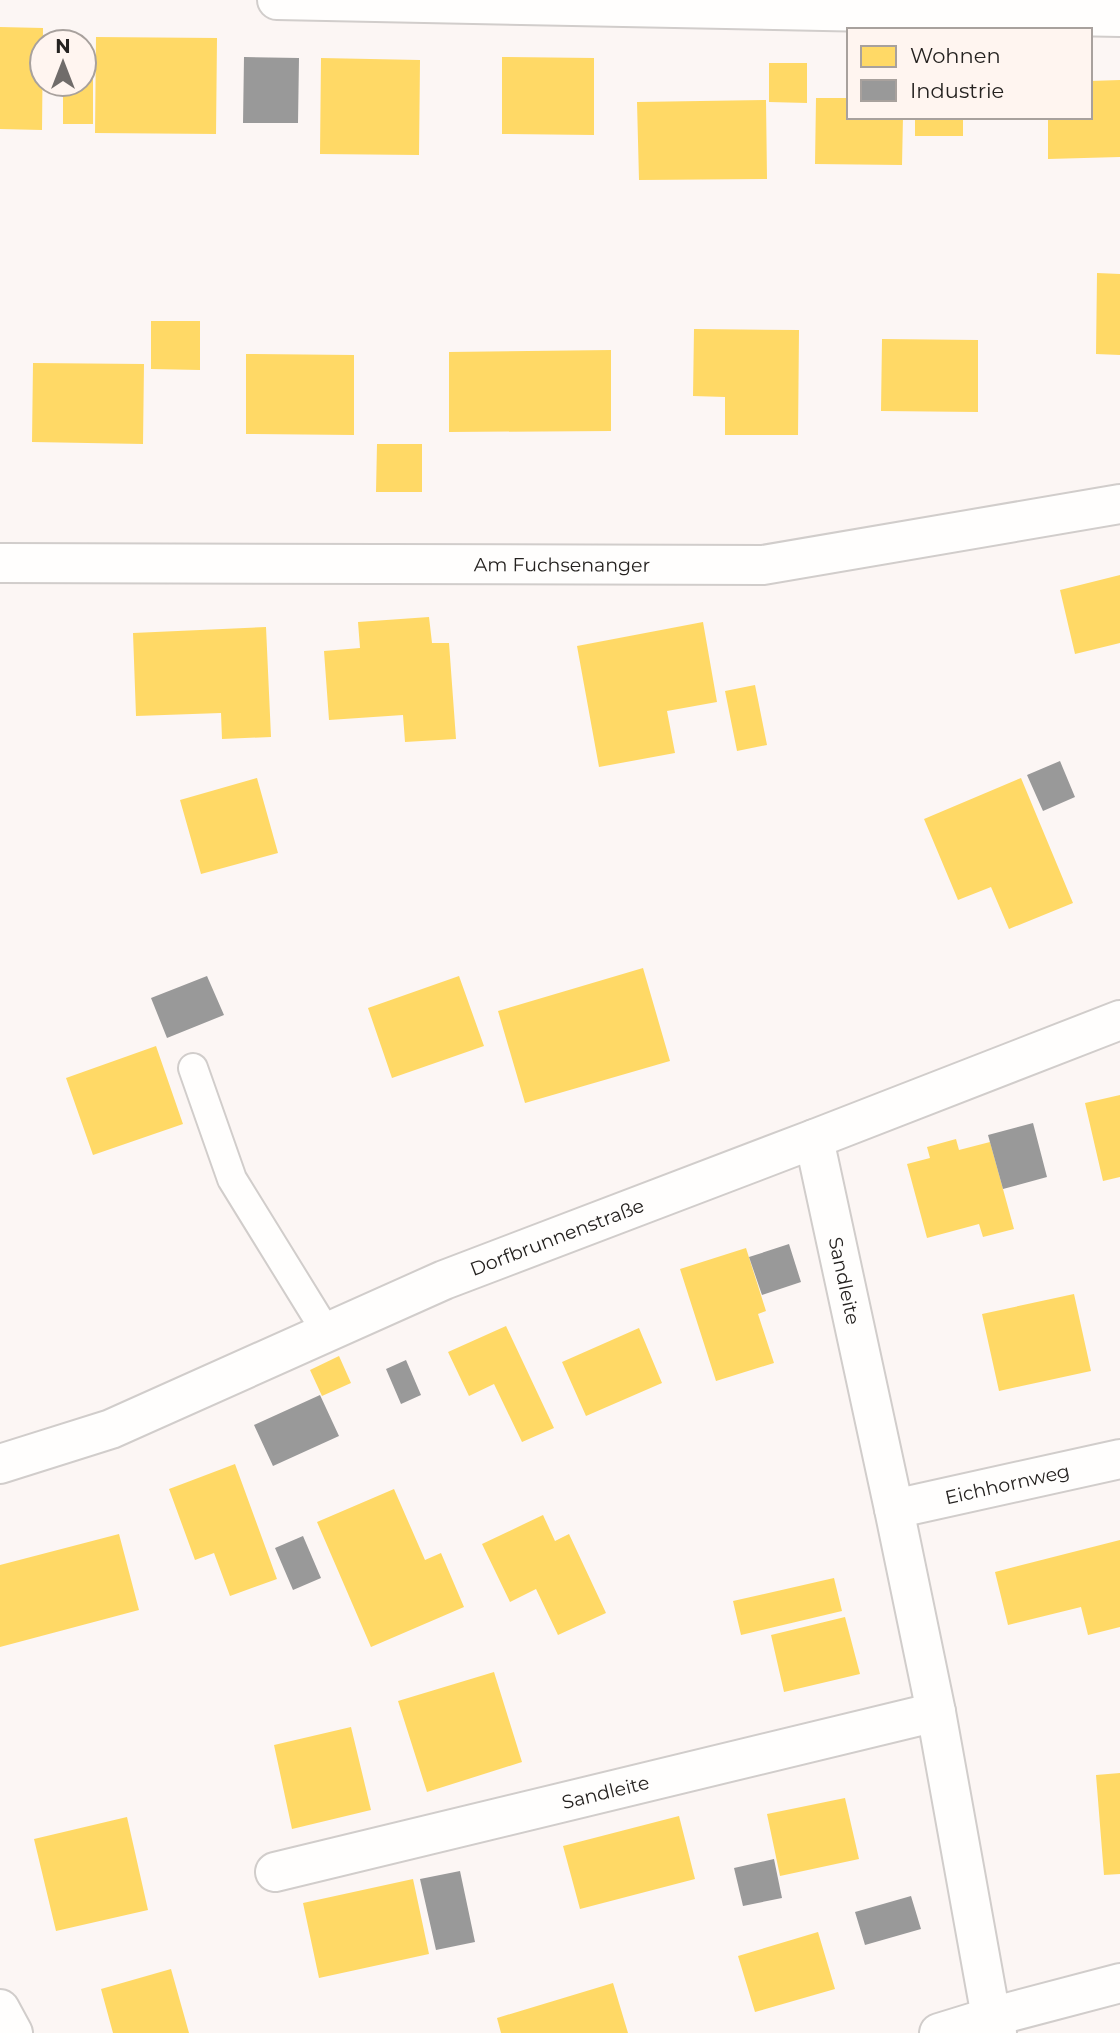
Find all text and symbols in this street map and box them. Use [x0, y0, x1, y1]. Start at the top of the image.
north arrow [28, 28, 98, 98]
legend [847, 28, 1092, 119]
text: N [55, 35, 71, 58]
text: Wohnen [910, 43, 1001, 68]
text: Industrie [910, 78, 1004, 103]
street label: Am Fuchsenanger [474, 553, 650, 576]
street label: Dorfbrunnenstraße [467, 1193, 647, 1281]
street label: Sandleite [824, 1235, 865, 1327]
street label: Eichhornweg [943, 1459, 1072, 1509]
street label: Sandleite [559, 1770, 651, 1814]

